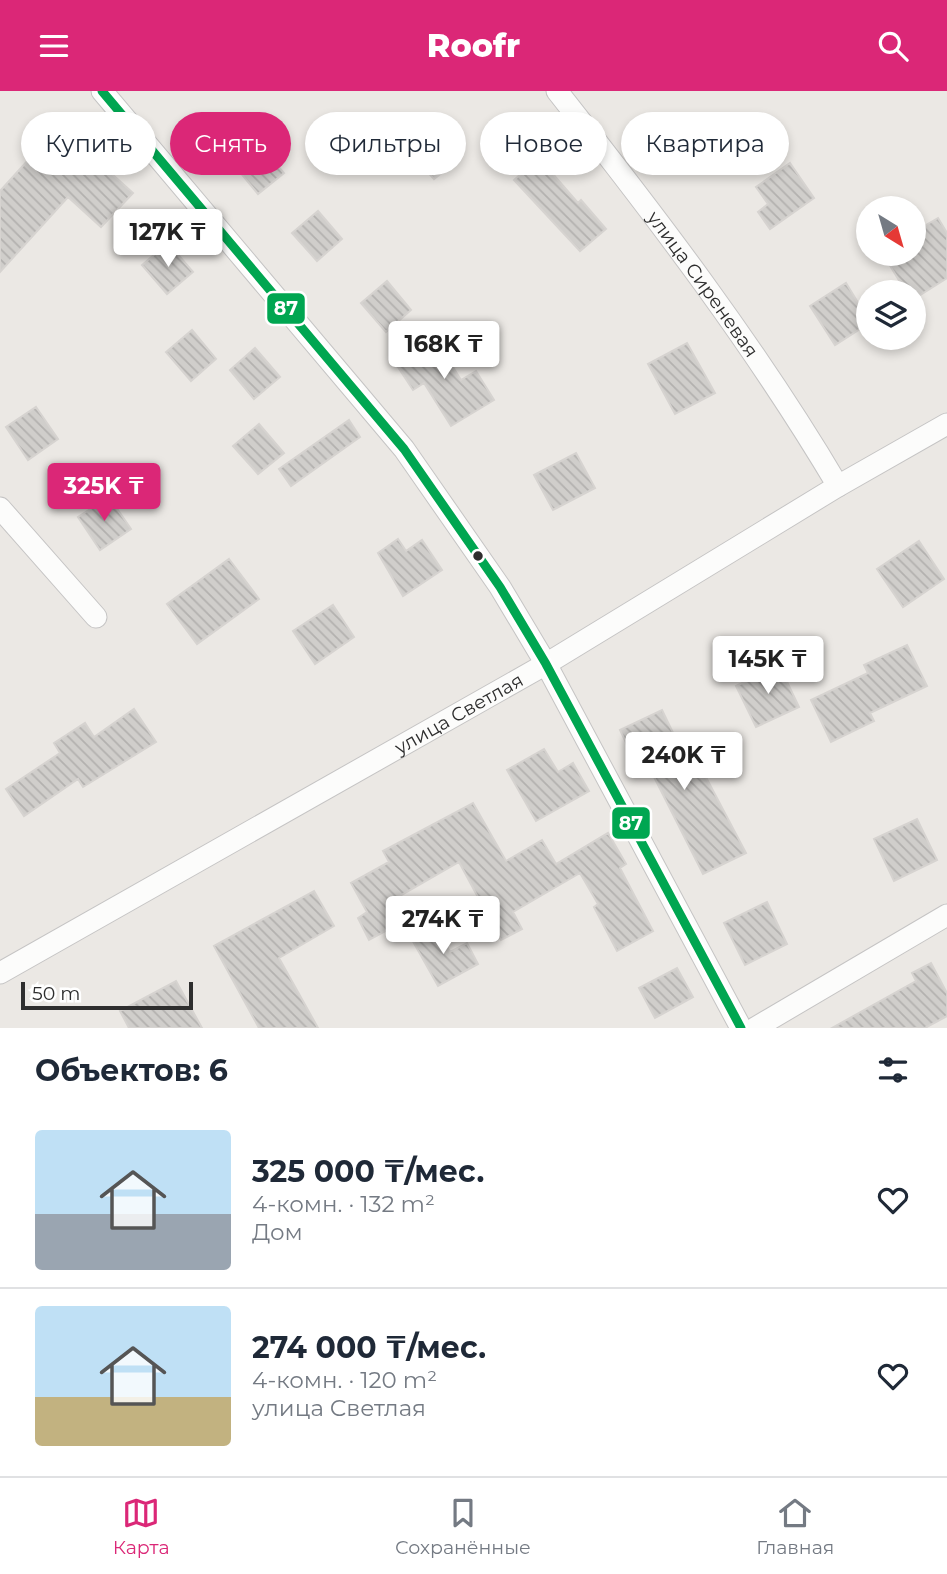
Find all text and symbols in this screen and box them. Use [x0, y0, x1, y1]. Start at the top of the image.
text: Roofr [427, 26, 520, 65]
icon: menu [35, 27, 73, 65]
icon: search [874, 27, 912, 65]
chip: Купить [21, 112, 156, 175]
chip: Снять [170, 112, 291, 175]
chip: Фильтры [305, 112, 466, 175]
chip: Новое [480, 112, 607, 175]
chip: Квартира [621, 112, 789, 175]
north arrow [856, 196, 926, 266]
map controls [856, 196, 926, 350]
street label: улица Сиреневая [642, 206, 763, 361]
pin: 127K ₸ [111, 209, 225, 269]
text: 127K ₸ [129, 218, 207, 246]
button: layers [856, 280, 926, 350]
line badge: 87 [266, 292, 306, 325]
text: 87 [274, 297, 298, 320]
pin: 168K ₸ [387, 321, 501, 381]
text: 168K ₸ [404, 330, 484, 358]
pin: 325K ₸ [47, 463, 161, 523]
text: 325K ₸ [63, 472, 145, 500]
unlabelled marker [471, 549, 485, 563]
pin: 145K ₸ [711, 637, 825, 696]
text: 145K ₸ [729, 645, 807, 673]
street label: улица Светлая [390, 668, 527, 759]
pin: 240K ₸ [627, 733, 741, 792]
text: 240K ₸ [641, 741, 727, 769]
line badge: 87 [611, 806, 651, 840]
text: 87 [619, 812, 643, 835]
pin: 274K ₸ [386, 897, 500, 956]
text: 274K ₸ [402, 905, 484, 933]
scale bar [21, 979, 192, 1011]
text: 50 m [32, 982, 80, 1005]
icon: filters [874, 1051, 912, 1089]
text: Объектов: 6 [35, 1052, 228, 1089]
text: 325 000 ₸/мес. [252, 1153, 484, 1190]
icon: home [91, 1158, 175, 1242]
icon: heart [874, 1181, 912, 1219]
text: 4-комн. · 132 m² [252, 1190, 435, 1218]
text: Дом [252, 1218, 303, 1246]
text: 274 000 ₸/мес. [252, 1329, 486, 1366]
icon: home [91, 1334, 175, 1418]
icon: heart [874, 1357, 912, 1395]
text: 4-комн. · 120 m² [252, 1366, 437, 1394]
text: улица Светлая [252, 1394, 426, 1422]
tab: Карта [113, 1494, 170, 1559]
tab: Сохранённые [395, 1494, 531, 1559]
tab: Главная [756, 1494, 834, 1559]

